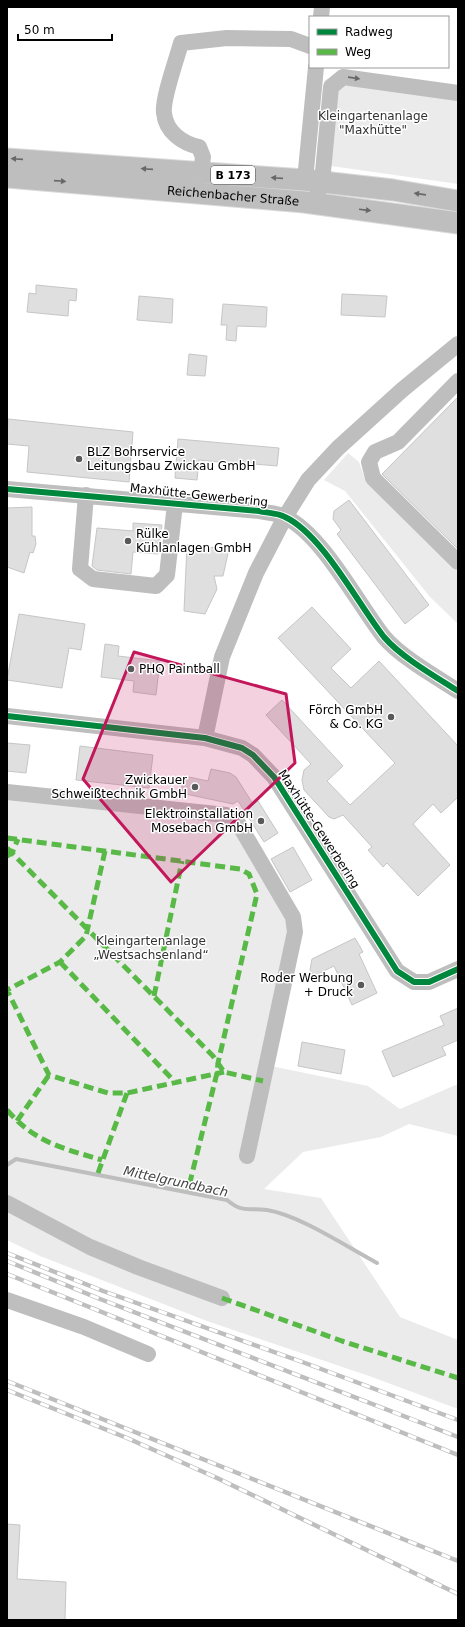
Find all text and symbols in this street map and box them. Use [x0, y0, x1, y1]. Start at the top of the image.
scale bar [18, 16, 112, 42]
legend [309, 16, 449, 68]
text: 50 m [24, 23, 55, 37]
text: Radweg [345, 25, 393, 39]
text: Weg [345, 45, 371, 59]
one-way arrow [348, 75, 360, 81]
park label: Kleingartenanlage "Maxhütte" [318, 109, 428, 137]
one-way arrow [11, 156, 23, 163]
one-way arrow [141, 166, 153, 173]
road number: B 173 [211, 166, 255, 184]
one-way arrow [271, 175, 283, 182]
one-way arrow [54, 178, 66, 185]
street label: Reichenbacher Straße [166, 183, 300, 209]
one-way arrow [414, 191, 426, 197]
one-way arrow [359, 207, 371, 213]
place label: BLZ Bohrservice Leitungsbau Zwickau GmbH [87, 445, 255, 473]
marker: BLZ Bohrservice Leitungsbau Zwickau GmbH [74, 454, 84, 464]
street label: Maxhütte-Gewerbering [129, 481, 269, 509]
place label: Rülke Kühlanlagen GmbH [136, 527, 252, 555]
marker: Rülke Kühlanlagen GmbH [123, 536, 133, 546]
place label: PHQ Paintball [139, 662, 220, 676]
marker: PHQ Paintball [126, 664, 136, 674]
place label: Förch GmbH & Co. KG [309, 703, 383, 731]
marker: Förch GmbH & Co. KG [386, 712, 396, 722]
street label: Maxhütte-Gewerbering [275, 767, 363, 891]
place label: Zwickauer Schweißtechnik GmbH [51, 773, 187, 801]
marker: Zwickauer Schweißtechnik GmbH [190, 782, 200, 792]
place label: Elektroinstallation Mosebach GmbH [145, 807, 253, 835]
marker: Elektroinstallation Mosebach GmbH [256, 816, 266, 826]
park label: Kleingartenanlage „Westsachsenland“ [93, 934, 209, 962]
place label: Roder Werbung + Druck [260, 971, 353, 999]
marker: Roder Werbung + Druck [356, 980, 366, 990]
water label: Mittelgrundbach [122, 1163, 230, 1200]

